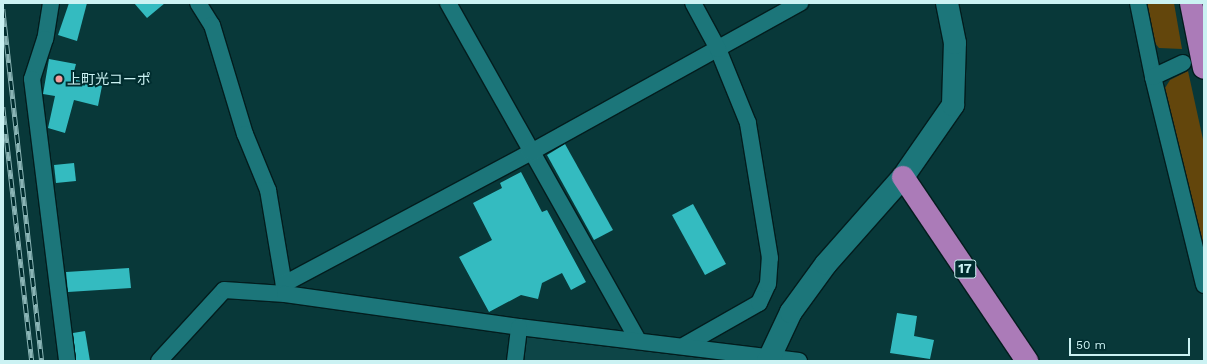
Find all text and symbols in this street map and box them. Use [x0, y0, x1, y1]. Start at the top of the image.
place label: 上町光コーポ [67, 71, 151, 87]
marker: 上町光コーポ [54, 74, 64, 84]
road number: 17 [954, 258, 976, 280]
scale bar [1071, 330, 1192, 356]
text: 50 m [1076, 338, 1106, 352]

